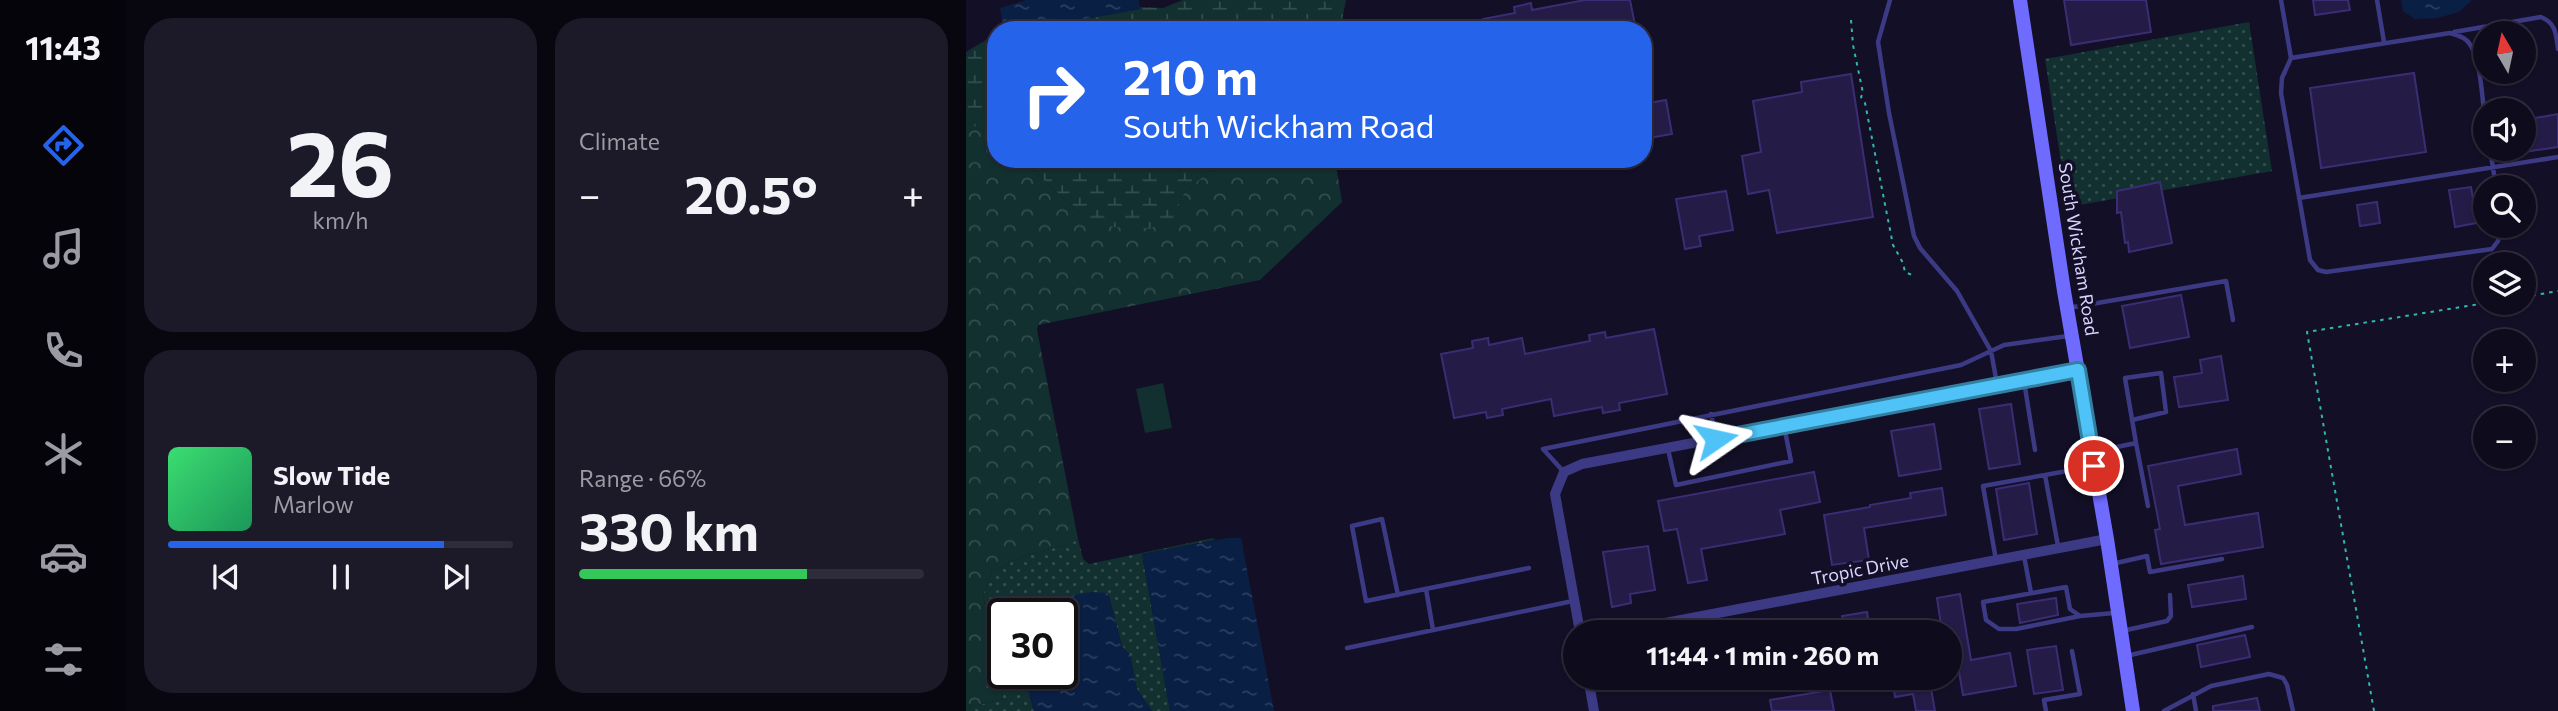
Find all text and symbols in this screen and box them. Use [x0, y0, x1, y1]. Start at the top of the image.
north arrow [2473, 21, 2536, 84]
map controls [2473, 21, 2536, 469]
text: 11:43 [25, 27, 101, 67]
text: 210 m [1123, 45, 1258, 105]
icon: right [1008, 49, 1099, 140]
button: sound [2473, 98, 2536, 161]
text: 26 [287, 104, 394, 216]
text: South Wickham Road [1123, 105, 1434, 145]
icon: directions [39, 121, 88, 170]
text: Climate [579, 127, 660, 155]
text: 20.5° [684, 161, 818, 225]
street label: South Wickham Road [2054, 161, 2104, 337]
text: − [579, 170, 601, 217]
text: + [902, 170, 924, 217]
button: search [2473, 175, 2536, 238]
text: km/h [313, 206, 368, 234]
icon: music [39, 224, 88, 273]
button: layers [2473, 252, 2536, 315]
icon: phone [39, 326, 88, 375]
button: + [2473, 329, 2536, 392]
position arrow [1679, 402, 1753, 476]
button: − [2473, 406, 2536, 469]
icon: climate [39, 429, 88, 478]
pin [2064, 436, 2124, 496]
icon: arrive [2075, 447, 2113, 485]
text: Slow Tide [273, 459, 390, 490]
text: Range · 66% [579, 464, 706, 492]
text: Marlow [273, 490, 354, 518]
text: 330 km [579, 498, 759, 562]
icon: car [39, 532, 88, 581]
street label: Tropic Drive [1809, 549, 1910, 589]
icon: previous [207, 558, 245, 596]
icon: pause [322, 558, 360, 596]
icon: next [437, 558, 475, 596]
speed limit sign: 30 [987, 598, 1078, 689]
icon: filters [39, 635, 88, 684]
text: 11:44 · 1 min · 260 m [1646, 639, 1879, 670]

